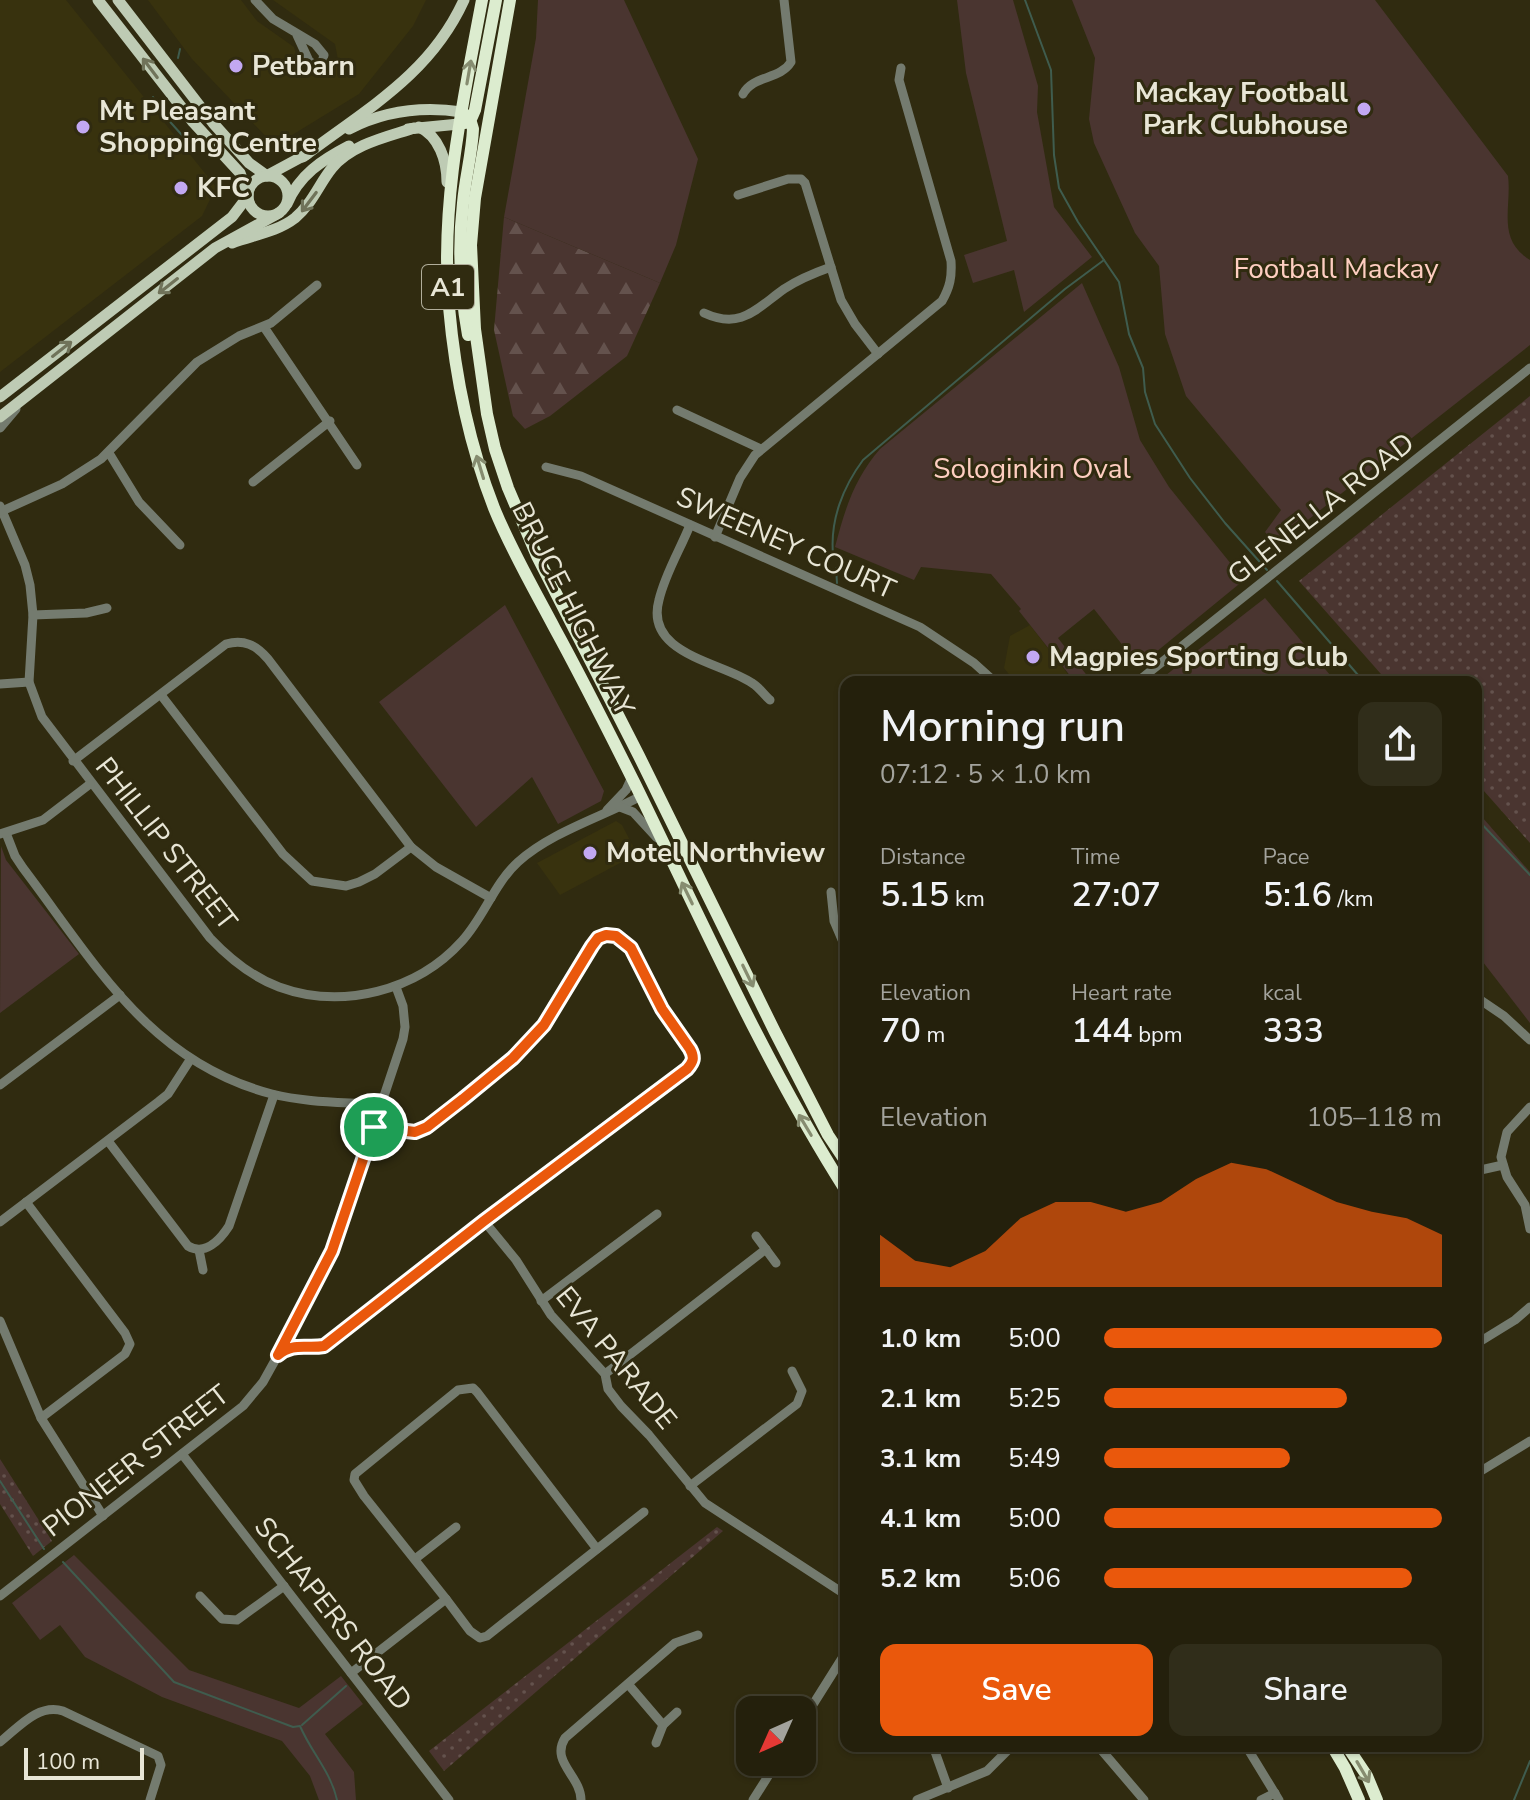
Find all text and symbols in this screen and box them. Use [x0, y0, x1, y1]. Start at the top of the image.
place label: Petbarn [252, 47, 355, 85]
marker: Petbarn [227, 57, 245, 75]
one-way arrow [141, 58, 158, 79]
one-way arrow [462, 60, 477, 85]
place label: Mackay Football Park Clubhouse [1135, 74, 1348, 144]
place label: Mt Pleasant Shopping Centre [99, 92, 317, 162]
marker: Mackay Football Park Clubhouse [1355, 100, 1373, 118]
marker: Mt Pleasant Shopping Centre [74, 118, 92, 136]
place label: KFC [197, 169, 250, 207]
marker: KFC [172, 179, 190, 197]
one-way arrow [300, 191, 317, 212]
park label: Football Mackay [1233, 250, 1439, 288]
road number: A1 [422, 265, 474, 309]
one-way arrow [158, 277, 179, 294]
one-way arrow [51, 340, 72, 357]
street label: GLENELLA ROAD [1220, 424, 1422, 594]
park label: Sologinkin Oval [933, 450, 1132, 488]
one-way arrow [472, 454, 487, 480]
street label: SWEENEY COURT [670, 478, 902, 608]
street label: BRUCE HIGHWAY [503, 496, 644, 724]
place label: Magpies Sporting Club [1049, 638, 1348, 676]
marker: Magpies Sporting Club [1024, 648, 1042, 666]
text: Morning run [880, 697, 1125, 757]
button: share [1358, 702, 1442, 786]
street label: PHILLIP STREET [86, 749, 246, 939]
text: 07:12 · 5 × 1.0 km [880, 757, 1091, 792]
place label: Motel Northview [606, 834, 825, 872]
text: Distance [880, 842, 965, 872]
text: Time [1071, 842, 1120, 872]
text: Pace [1263, 842, 1309, 872]
marker: Motel Northview [581, 844, 599, 862]
text: 5.15 [880, 872, 949, 918]
text: 27:07 [1071, 872, 1161, 918]
text: 5:16 [1263, 872, 1332, 918]
one-way arrow [679, 881, 694, 905]
text: km [949, 884, 985, 914]
text: /km [1332, 884, 1374, 914]
one-way arrow [741, 964, 756, 987]
text: Elevation [880, 978, 971, 1008]
text: Heart rate [1071, 978, 1172, 1008]
text: kcal [1263, 978, 1302, 1008]
text: 70 [880, 1008, 921, 1054]
text: 144 [1071, 1008, 1133, 1054]
text: 333 [1263, 1008, 1324, 1054]
text: m [921, 1020, 945, 1050]
text: bpm [1133, 1020, 1183, 1050]
pin [340, 1093, 408, 1161]
text: Elevation [880, 1100, 988, 1135]
text: 105–118 m [1306, 1100, 1442, 1135]
icon: arrive [352, 1105, 396, 1149]
one-way arrow [796, 1114, 813, 1136]
street label: EVA PARADE [547, 1279, 685, 1437]
text: 1.0 km [880, 1321, 961, 1356]
text: 5:00 [1008, 1321, 1061, 1356]
street label: PIONEER STREET [35, 1376, 237, 1546]
text: 2.1 km [880, 1381, 961, 1416]
text: 5:25 [1008, 1381, 1061, 1416]
text: 3.1 km [880, 1441, 961, 1476]
text: 5:49 [1008, 1441, 1061, 1476]
text: 4.1 km [880, 1501, 961, 1536]
text: 5:00 [1008, 1501, 1061, 1536]
street label: SCHAPERS ROAD [245, 1509, 421, 1719]
text: 5.2 km [880, 1561, 961, 1596]
text: 5:06 [1008, 1561, 1061, 1596]
button: Save [880, 1644, 1153, 1736]
button: Share [1169, 1644, 1442, 1736]
north arrow [736, 1696, 816, 1776]
map controls [736, 1696, 816, 1776]
scale bar [24, 1744, 144, 1780]
text: 100 m [36, 1747, 100, 1777]
one-way arrow [1355, 1760, 1371, 1783]

